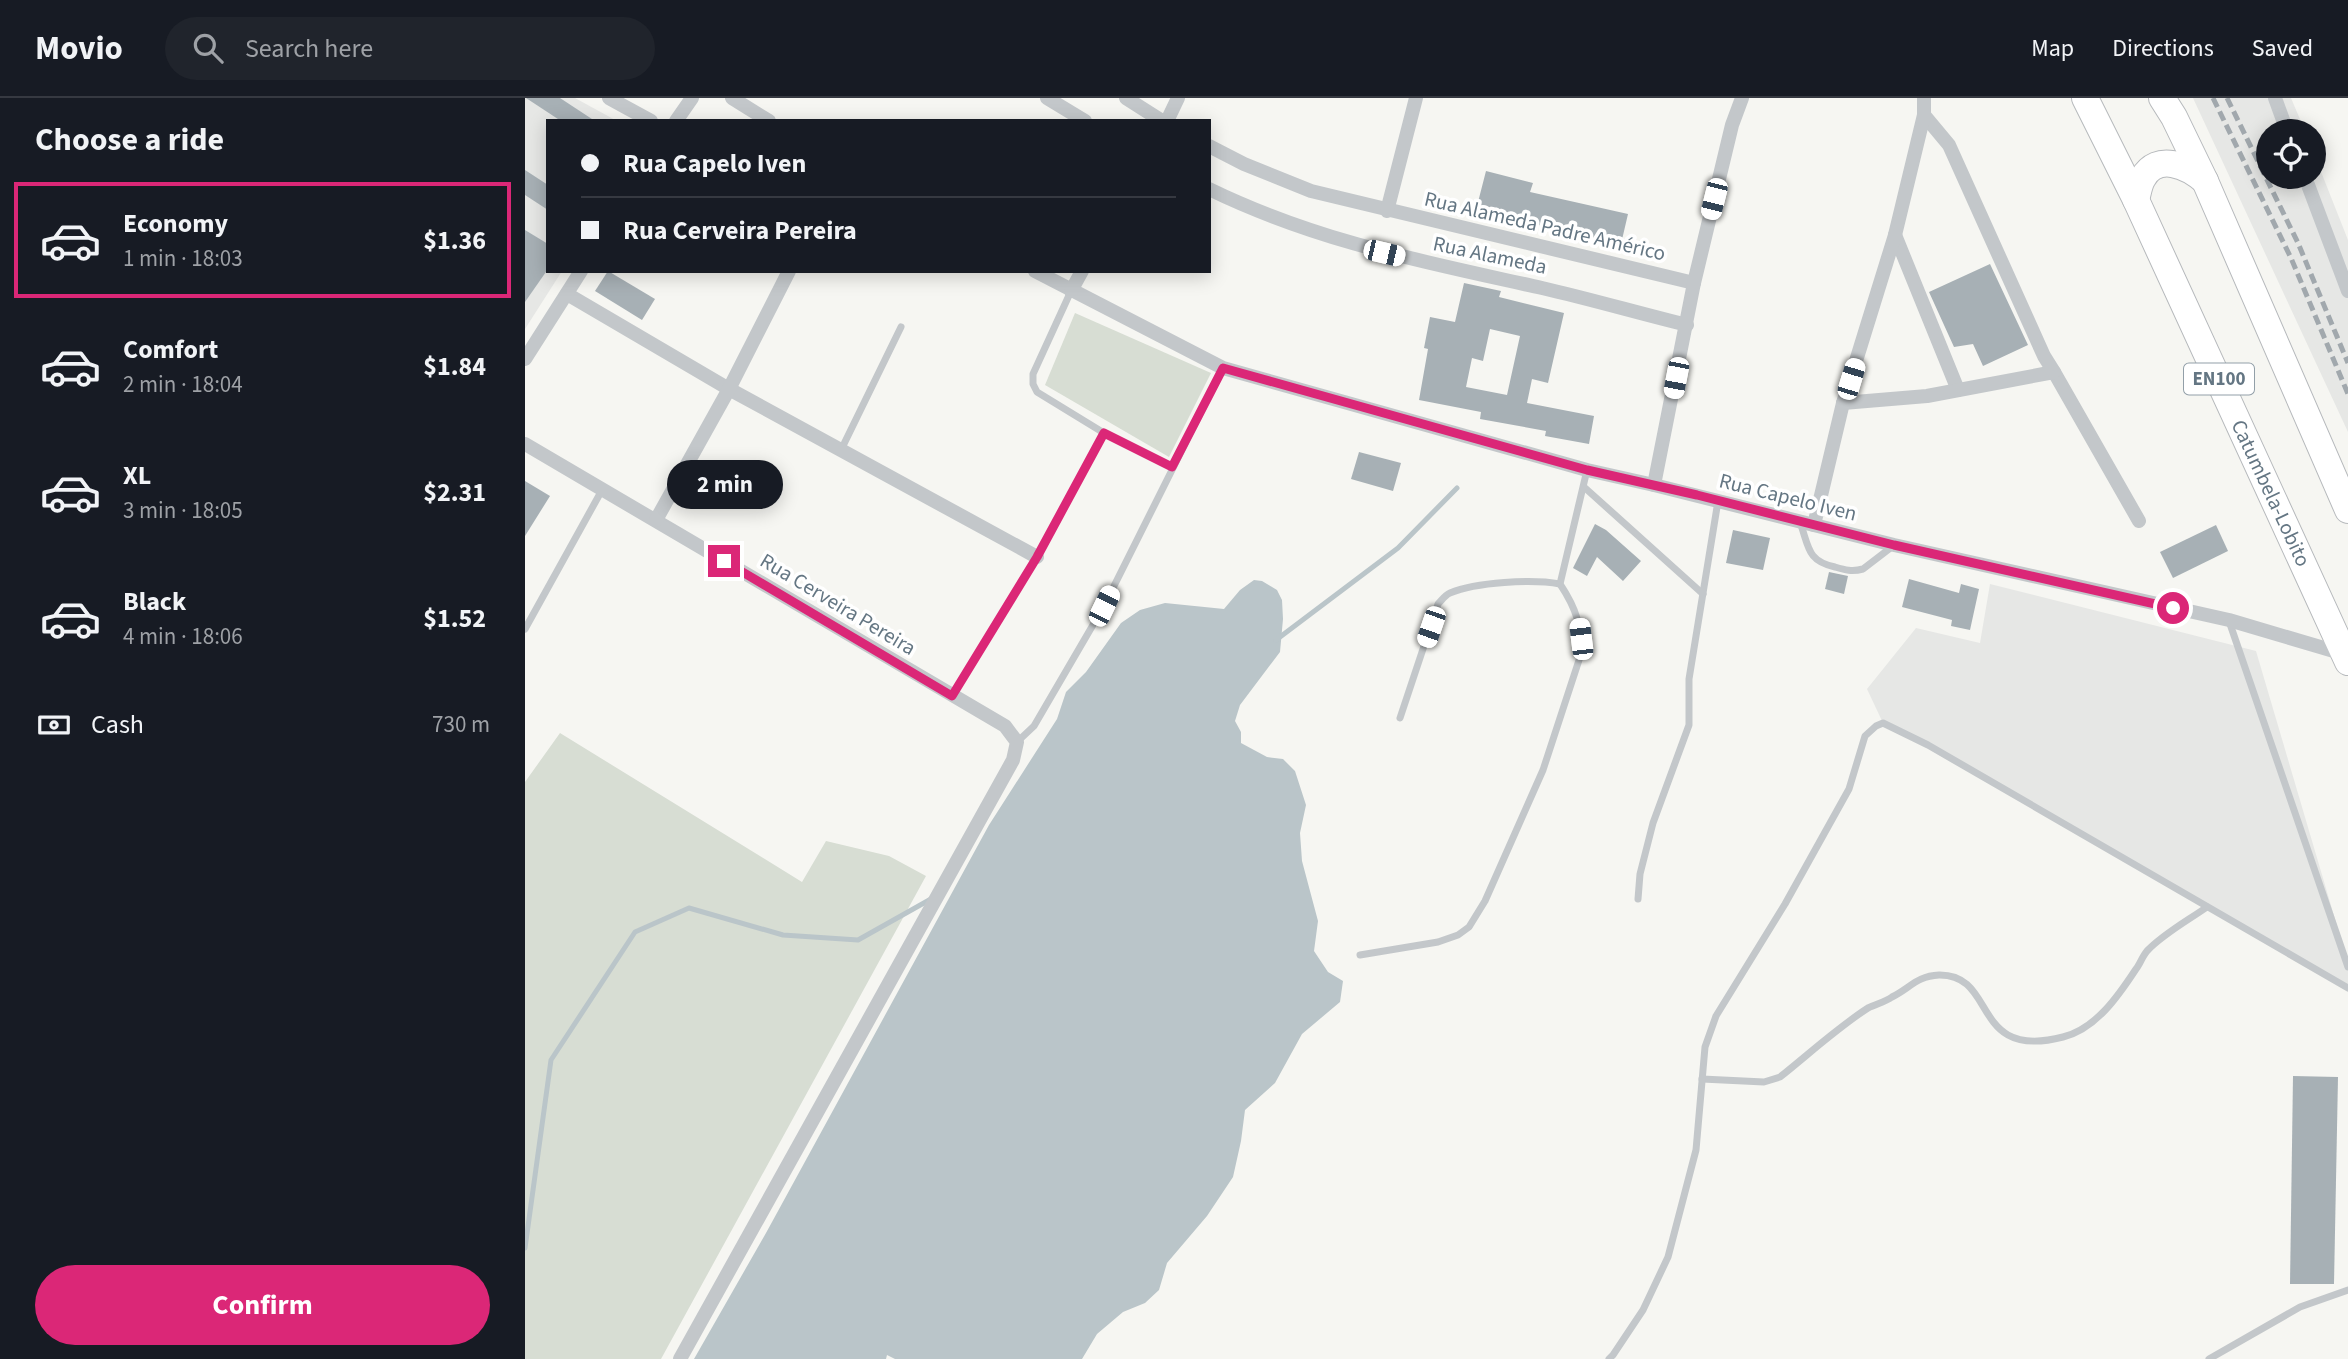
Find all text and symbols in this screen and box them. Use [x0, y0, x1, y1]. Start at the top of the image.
search box [165, 17, 655, 80]
text: Movio [35, 25, 123, 72]
icon: search [189, 29, 227, 67]
text: Search here [245, 30, 373, 67]
text: Map [2031, 31, 2074, 66]
text: Directions [2112, 31, 2214, 66]
text: Saved [2252, 31, 2313, 66]
text: Choose a ride [35, 117, 224, 163]
map controls [2256, 119, 2326, 189]
button: locate [2256, 119, 2326, 189]
text: Rua Capelo Iven [623, 145, 806, 182]
car [1699, 176, 1730, 222]
street label: Rua Alameda Padre Américo [1422, 186, 1668, 266]
text: Economy [123, 205, 228, 242]
icon: car [39, 209, 102, 272]
text: Rua Cerveira Pereira [623, 212, 857, 249]
text: $1.36 [423, 222, 486, 259]
street label: Rua Alameda [1431, 231, 1549, 279]
car [1362, 238, 1407, 268]
text: 1 min · 18:03 [123, 242, 243, 275]
text: Comfort [123, 331, 218, 368]
icon: car [39, 335, 102, 398]
text: $1.84 [423, 348, 486, 385]
car [1662, 355, 1691, 401]
car [1835, 356, 1868, 402]
road number: EN100 [2184, 364, 2254, 394]
text: 2 min · 18:04 [123, 368, 243, 401]
street label: Catumbela-Lobito [2224, 415, 2318, 571]
text: XL [123, 457, 151, 494]
callout: 2 min [666, 460, 782, 508]
icon: car [39, 461, 102, 524]
street label: Rua Capelo Iven [1716, 465, 1860, 529]
text: 2 min [697, 468, 753, 501]
text: $2.31 [423, 474, 486, 511]
text: 3 min · 18:05 [123, 494, 243, 527]
route end [708, 545, 740, 577]
street label: Rua Cerveira Pereira [754, 546, 922, 662]
text: Black [123, 583, 186, 620]
car [1086, 583, 1123, 629]
icon: car [39, 587, 102, 650]
route start [2157, 592, 2189, 624]
text: $1.52 [423, 600, 486, 637]
car [1415, 604, 1448, 650]
car [1569, 617, 1594, 661]
text: 4 min · 18:06 [123, 620, 243, 653]
icon: cash [35, 706, 73, 744]
text: Cash [91, 706, 144, 743]
text: 730 m [432, 708, 490, 741]
button: Confirm [35, 1265, 490, 1345]

